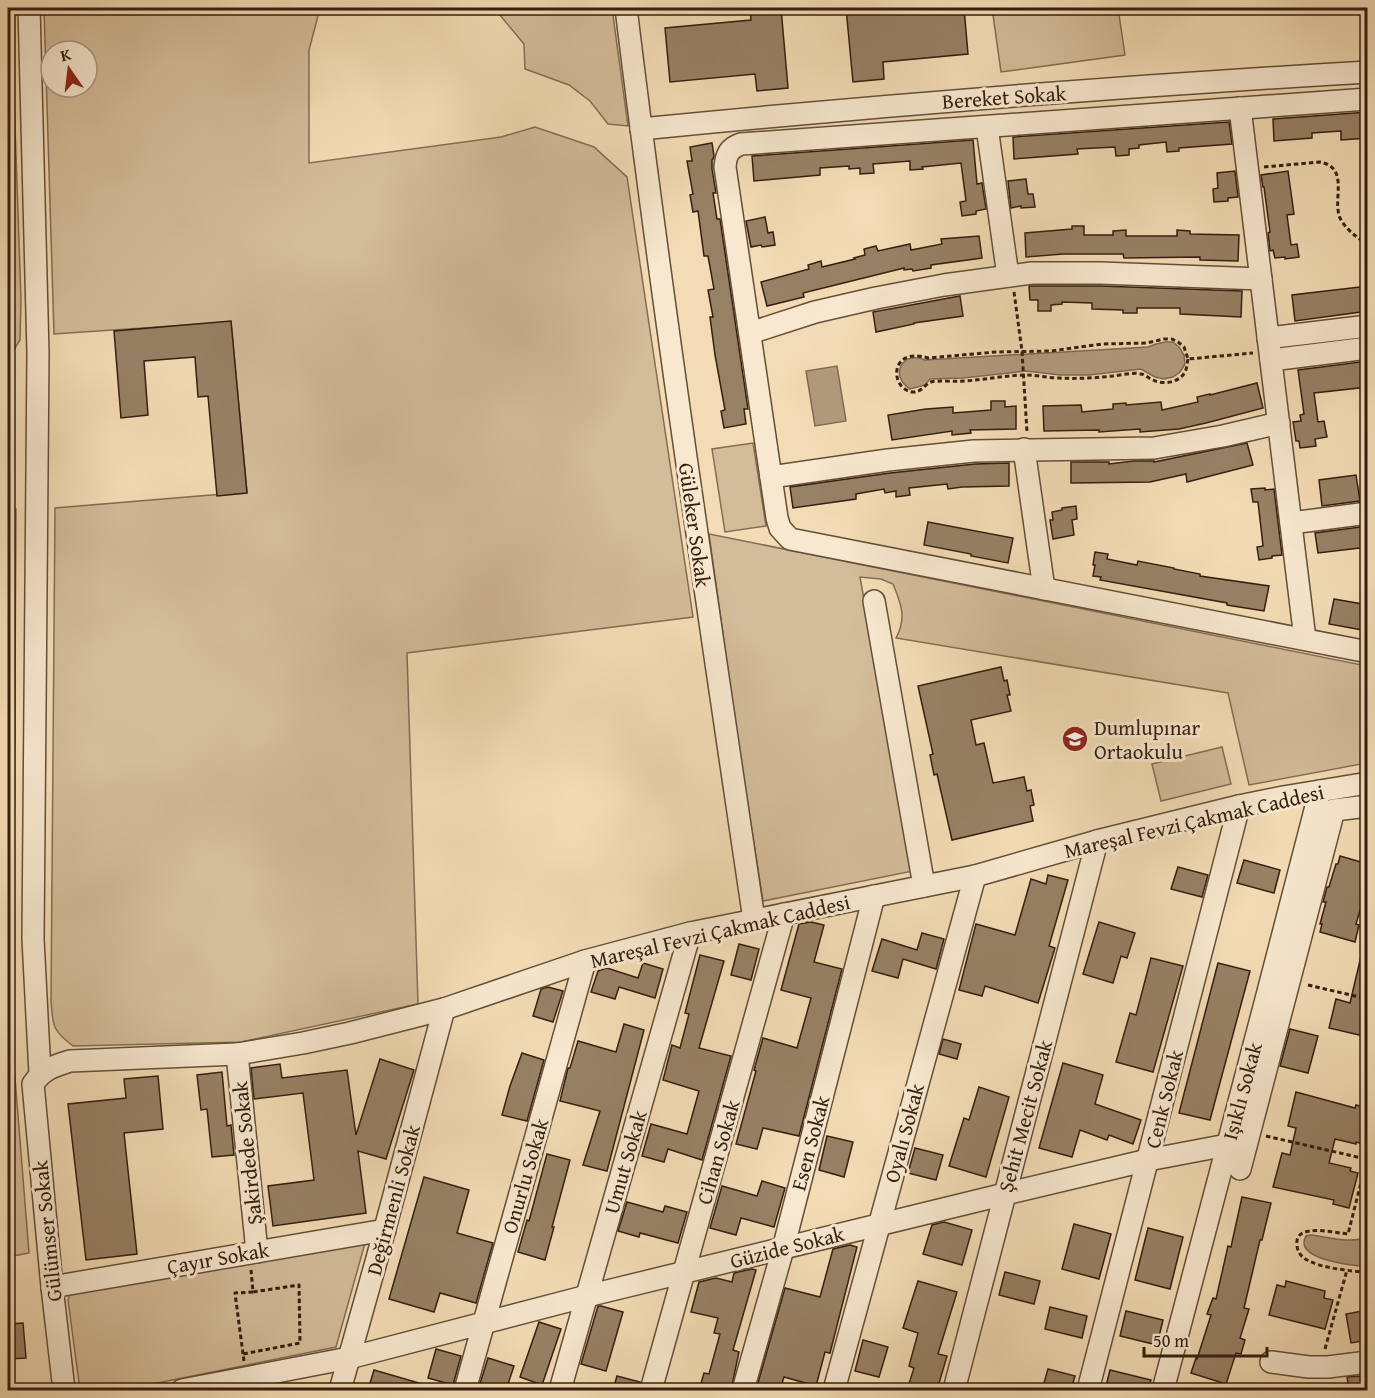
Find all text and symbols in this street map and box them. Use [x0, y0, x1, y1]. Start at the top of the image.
north arrow [39, 39, 99, 99]
text: K [58, 41, 74, 67]
street label: Bereket Sokak [941, 77, 1067, 117]
street label: Güleker Sokak [671, 461, 719, 589]
place label: Dumlupınar Ortaokulu [1094, 712, 1200, 767]
school or university icon: Dumlupınar Ortaokulu [1060, 724, 1090, 754]
street label: Mareşal Fevzi Çakmak Caddesi [1061, 776, 1327, 866]
street label: Mareşal Fevzi Çakmak Caddesi [587, 886, 853, 976]
street label: Şehit Mecit Sokak [990, 1036, 1060, 1196]
street label: Işıklı Sokak [1214, 1038, 1270, 1143]
street label: Cenk Sokak [1137, 1046, 1191, 1152]
street label: Şakirdede Sokak [224, 1079, 270, 1226]
street label: Oyalı Sokak [876, 1080, 932, 1186]
street label: Esen Sokak [782, 1092, 838, 1194]
street label: Cihan Sokak [688, 1096, 748, 1208]
street label: Umut Sokak [595, 1106, 655, 1218]
street label: Onurlu Sokak [494, 1114, 556, 1237]
street label: Değirmenli Sokak [358, 1121, 428, 1279]
street label: Gülümser Sokak [24, 1159, 70, 1303]
street label: Güzide Sokak [727, 1218, 848, 1276]
street label: Çayır Sokak [164, 1234, 272, 1282]
scale bar [1144, 1320, 1267, 1358]
text: 50 m [1153, 1327, 1189, 1354]

